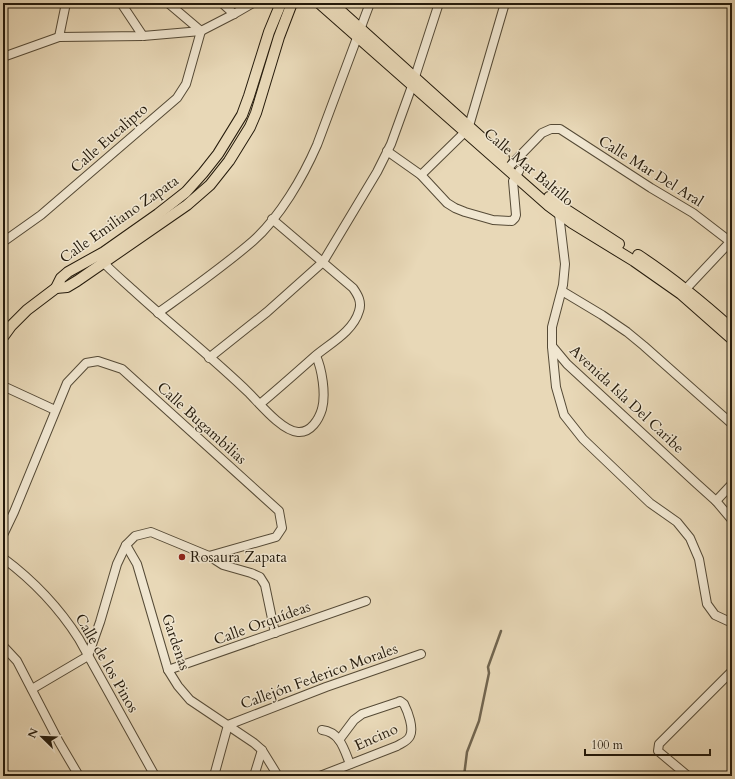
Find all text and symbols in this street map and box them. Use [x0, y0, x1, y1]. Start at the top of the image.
street label: Calle Eucalipto [66, 99, 152, 177]
street label: Calle Mar Baltillo [480, 123, 578, 211]
street label: Calle Mar Del Aral [595, 131, 707, 211]
street label: Calle Emiliano Zapata [56, 170, 183, 268]
street label: Avenida Isla Del Caribe [565, 340, 689, 458]
street label: Calle Bugambilias [153, 377, 251, 469]
place label: Rosaura Zapata [190, 547, 288, 567]
marker: Rosaura Zapata [177, 552, 187, 562]
street label: Calle Orquídeas [211, 596, 313, 650]
street label: Calle de los Pinos [71, 610, 143, 716]
street label: Gardenas [157, 611, 195, 673]
street label: Callejón Federico Morales [238, 638, 400, 714]
north arrow [22, 717, 62, 757]
street label: Encino [351, 719, 401, 755]
text: N [24, 726, 42, 741]
scale bar [585, 731, 710, 757]
text: 100 m [591, 737, 624, 753]

